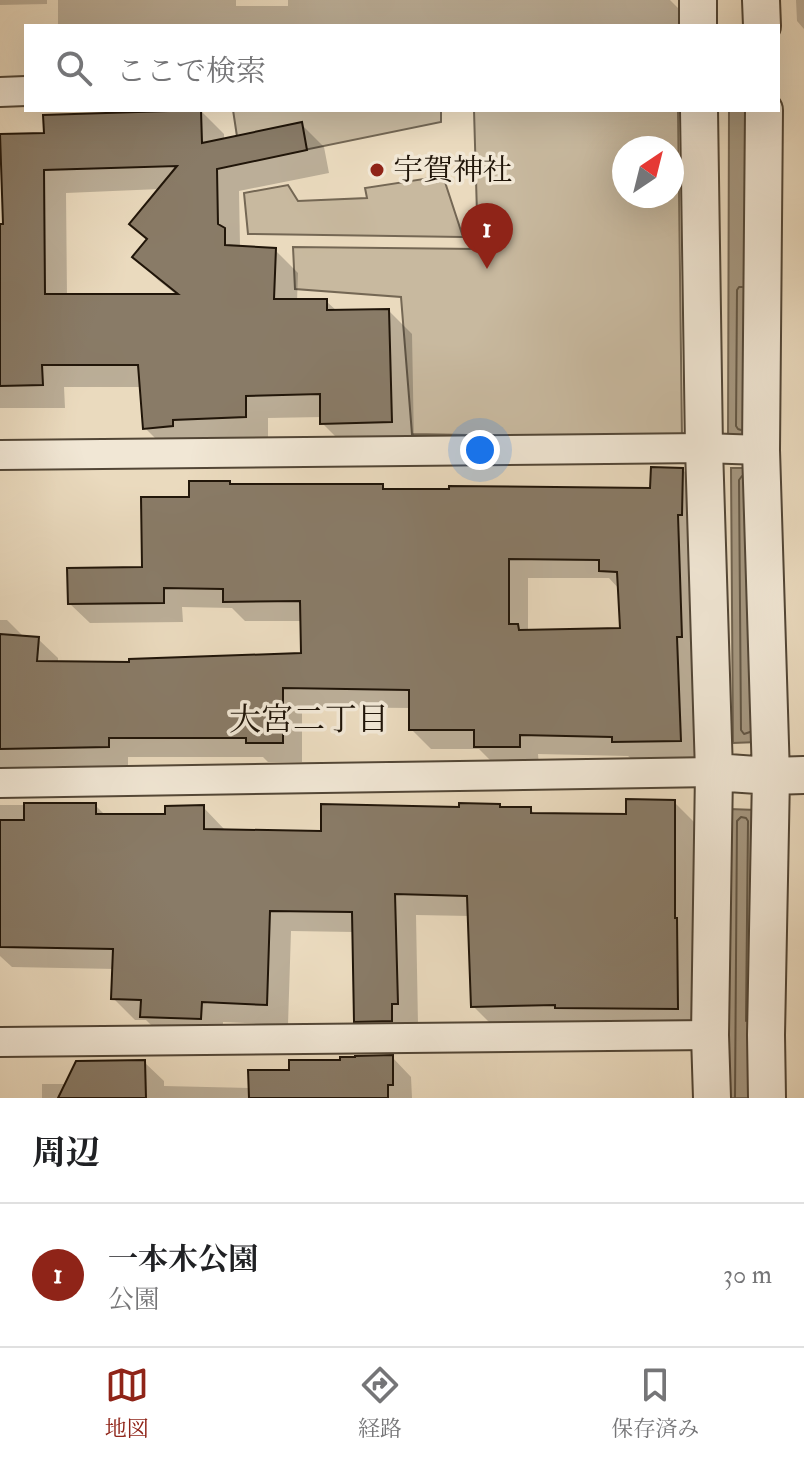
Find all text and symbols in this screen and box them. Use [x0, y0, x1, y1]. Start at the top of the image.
search box [24, 24, 780, 112]
icon: search [52, 46, 96, 90]
text: ここで検索 [116, 53, 266, 90]
north arrow [612, 136, 684, 208]
place label: 宇賀神社 [393, 152, 513, 189]
marker: 宇賀神社 [368, 161, 386, 179]
pin: 1 [461, 203, 513, 269]
your location [460, 430, 500, 470]
district label: 大宮二丁目 [229, 700, 389, 740]
text: 周辺 [32, 1132, 100, 1175]
text: 一本木公園 [108, 1241, 258, 1278]
text: 1 [53, 1259, 63, 1291]
text: 30 m [723, 1259, 772, 1291]
text: 公園 [108, 1284, 160, 1316]
tab: 地図 [105, 1363, 149, 1443]
tab: 経路 [358, 1363, 402, 1443]
tab: 保存済み [611, 1363, 699, 1443]

